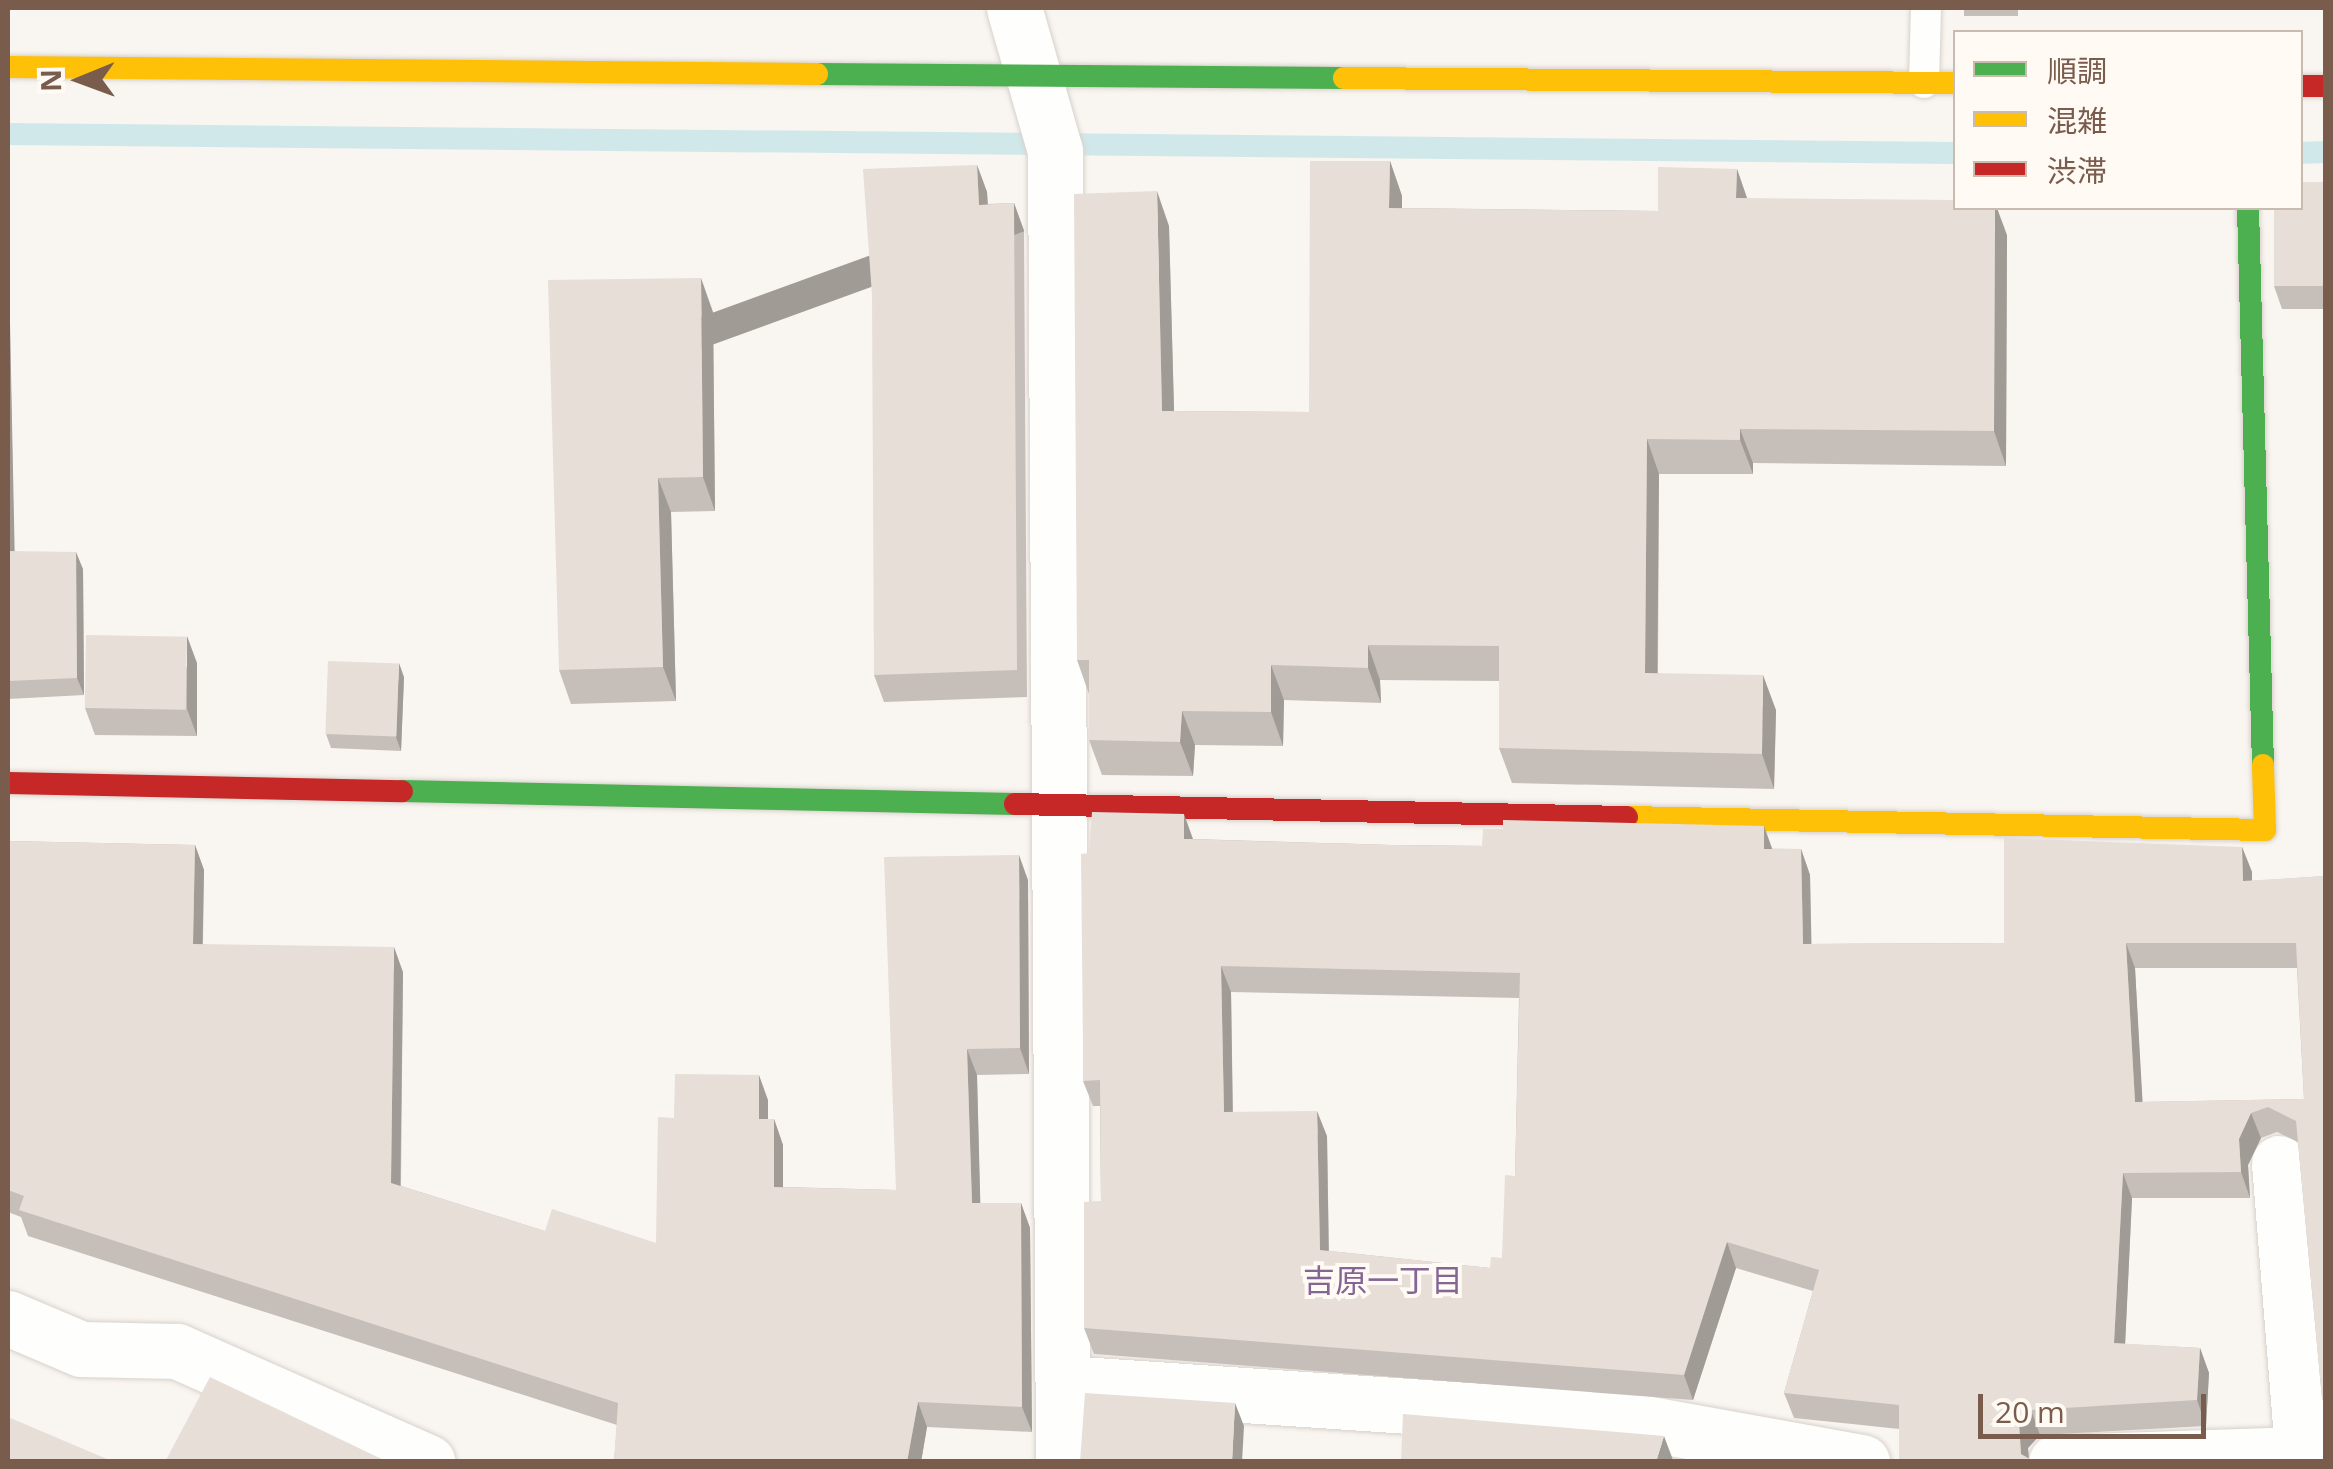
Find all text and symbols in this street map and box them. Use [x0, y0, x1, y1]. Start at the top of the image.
north arrow [30, 30, 130, 130]
legend [1953, 30, 2303, 210]
text: 順調 [2047, 50, 2107, 91]
text: N [31, 69, 69, 92]
text: 混雑 [2047, 100, 2107, 141]
text: 渋滞 [2047, 150, 2107, 191]
district label: 吉原一丁目 [1303, 1261, 1463, 1299]
scale bar [1983, 1374, 2210, 1436]
text: 20 m [1995, 1391, 2065, 1432]

